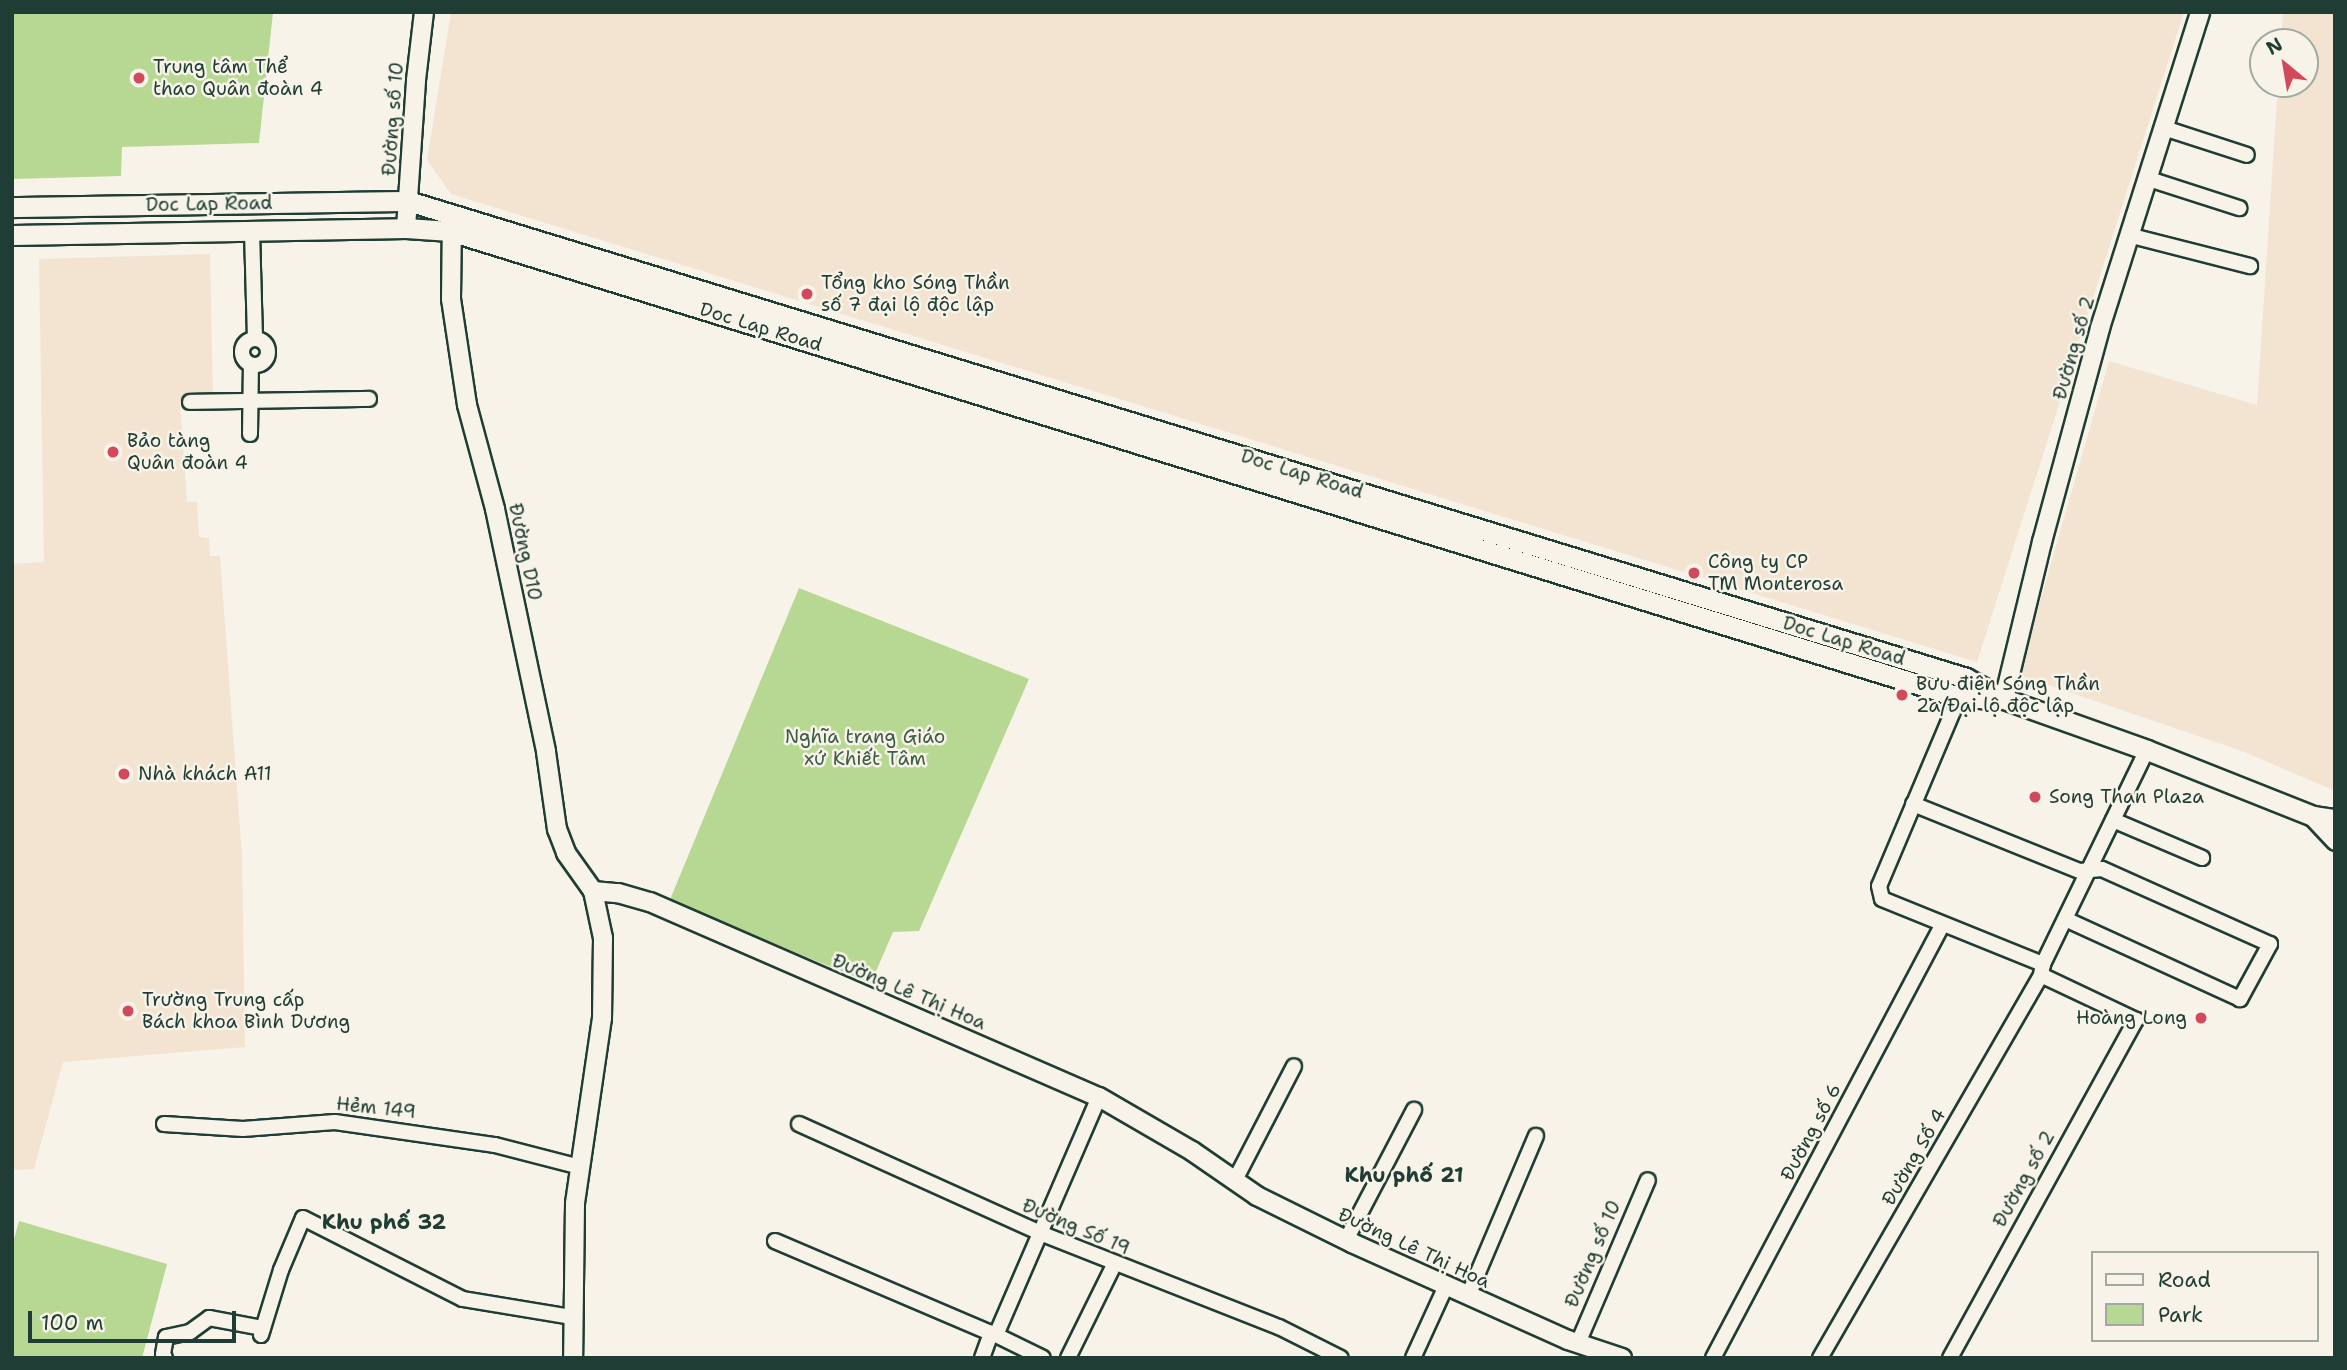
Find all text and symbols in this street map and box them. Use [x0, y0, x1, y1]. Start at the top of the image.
north arrow [2249, 28, 2319, 98]
text: N [2261, 32, 2287, 61]
place label: Trung tâm Thể thao Quân đoàn 4 [153, 56, 323, 100]
street label: Đường số 10 [378, 61, 408, 177]
marker: Trung tâm Thể thao Quân đoàn 4 [131, 70, 147, 86]
street label: Doc Lap Road [145, 191, 273, 217]
place label: Tổng kho Sóng Thần số 7 đại lộ độc lập [821, 272, 1010, 316]
marker: Tổng kho Sóng Thần số 7 đại lộ độc lập [799, 286, 815, 302]
street label: Đường số 2 [2048, 294, 2100, 402]
street label: Doc Lap Road [697, 298, 825, 356]
place label: Bảo tàng Quân đoàn 4 [127, 430, 248, 474]
marker: Bảo tàng Quân đoàn 4 [105, 444, 121, 460]
street label: Doc Lap Road [1238, 445, 1366, 503]
street label: Đường D10 [504, 501, 546, 603]
place label: Công ty CP TM Monterosa [1708, 551, 1843, 595]
marker: Công ty CP TM Monterosa [1686, 565, 1702, 581]
street label: Doc Lap Road [1780, 612, 1908, 670]
place label: Bưu điện Sóng Thần 2a/Đại lộ độc lập [1916, 673, 2100, 717]
marker: Bưu điện Sóng Thần 2a/Đại lộ độc lập [1894, 687, 1910, 703]
park label: Nghĩa trang Giáo xứ Khiết Tâm [785, 726, 945, 770]
place label: Nhà khách A11 [138, 763, 272, 785]
marker: Nhà khách A11 [116, 766, 132, 782]
place label: Song Than Plaza [2049, 786, 2204, 808]
marker: Song Than Plaza [2027, 789, 2043, 805]
street label: Đường Lê Thị Hoa [829, 949, 989, 1035]
place label: Trường Trung cấp Bách khoa Bình Dương [142, 989, 350, 1033]
marker: Trường Trung cấp Bách khoa Bình Dương [120, 1003, 136, 1019]
place label: Hoàng Long [2076, 1007, 2187, 1029]
marker: Hoàng Long [2193, 1010, 2209, 1026]
street label: Đường số 6 [1776, 1080, 1846, 1184]
street label: Hẻm 149 [335, 1092, 417, 1124]
street label: Đường Số 4 [1877, 1105, 1951, 1209]
street label: Đường số 2 [1988, 1127, 2060, 1231]
district label: Khu phố 21 [1345, 1162, 1463, 1188]
street label: Đường Số 19 [1019, 1194, 1133, 1260]
street label: Đường số 10 [1560, 1197, 1626, 1311]
street label: Đường Lê Thị Hoa [1334, 1203, 1494, 1293]
district label: Khu phố 32 [322, 1209, 446, 1235]
legend [2092, 1251, 2319, 1342]
text: Road [2158, 1266, 2211, 1294]
scale bar [32, 1296, 240, 1340]
text: Park [2158, 1301, 2203, 1329]
text: 100 m [41, 1309, 104, 1337]

